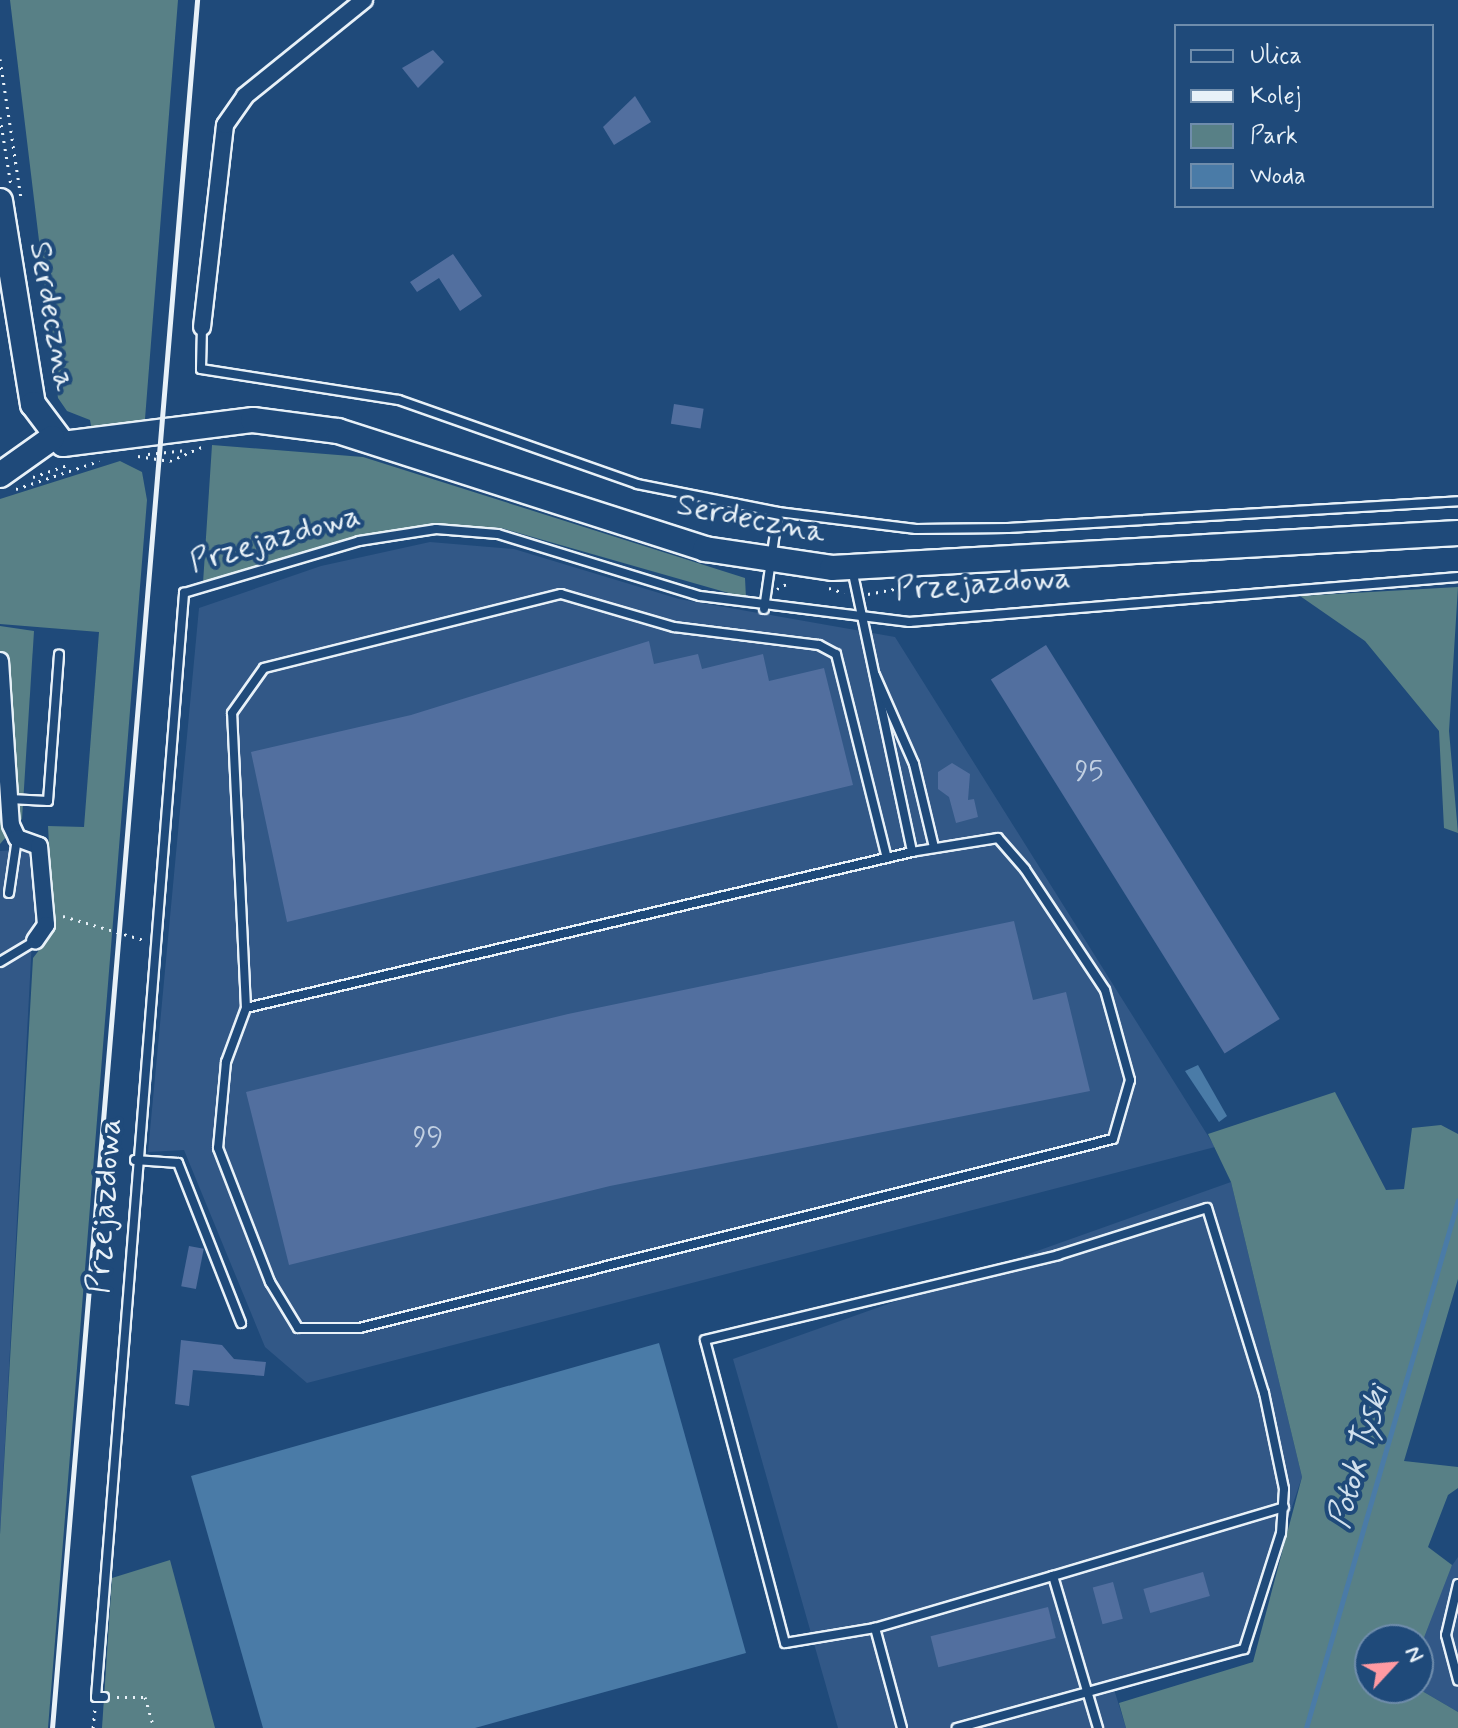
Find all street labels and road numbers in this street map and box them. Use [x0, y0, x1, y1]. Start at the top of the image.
street label: Serdeczna [20, 238, 84, 394]
street label: Serdeczna [673, 486, 829, 552]
street label: Przejazdowa [185, 496, 365, 582]
street label: Przejazdowa [894, 559, 1072, 609]
street label: Przejazdowa [80, 1117, 130, 1295]

